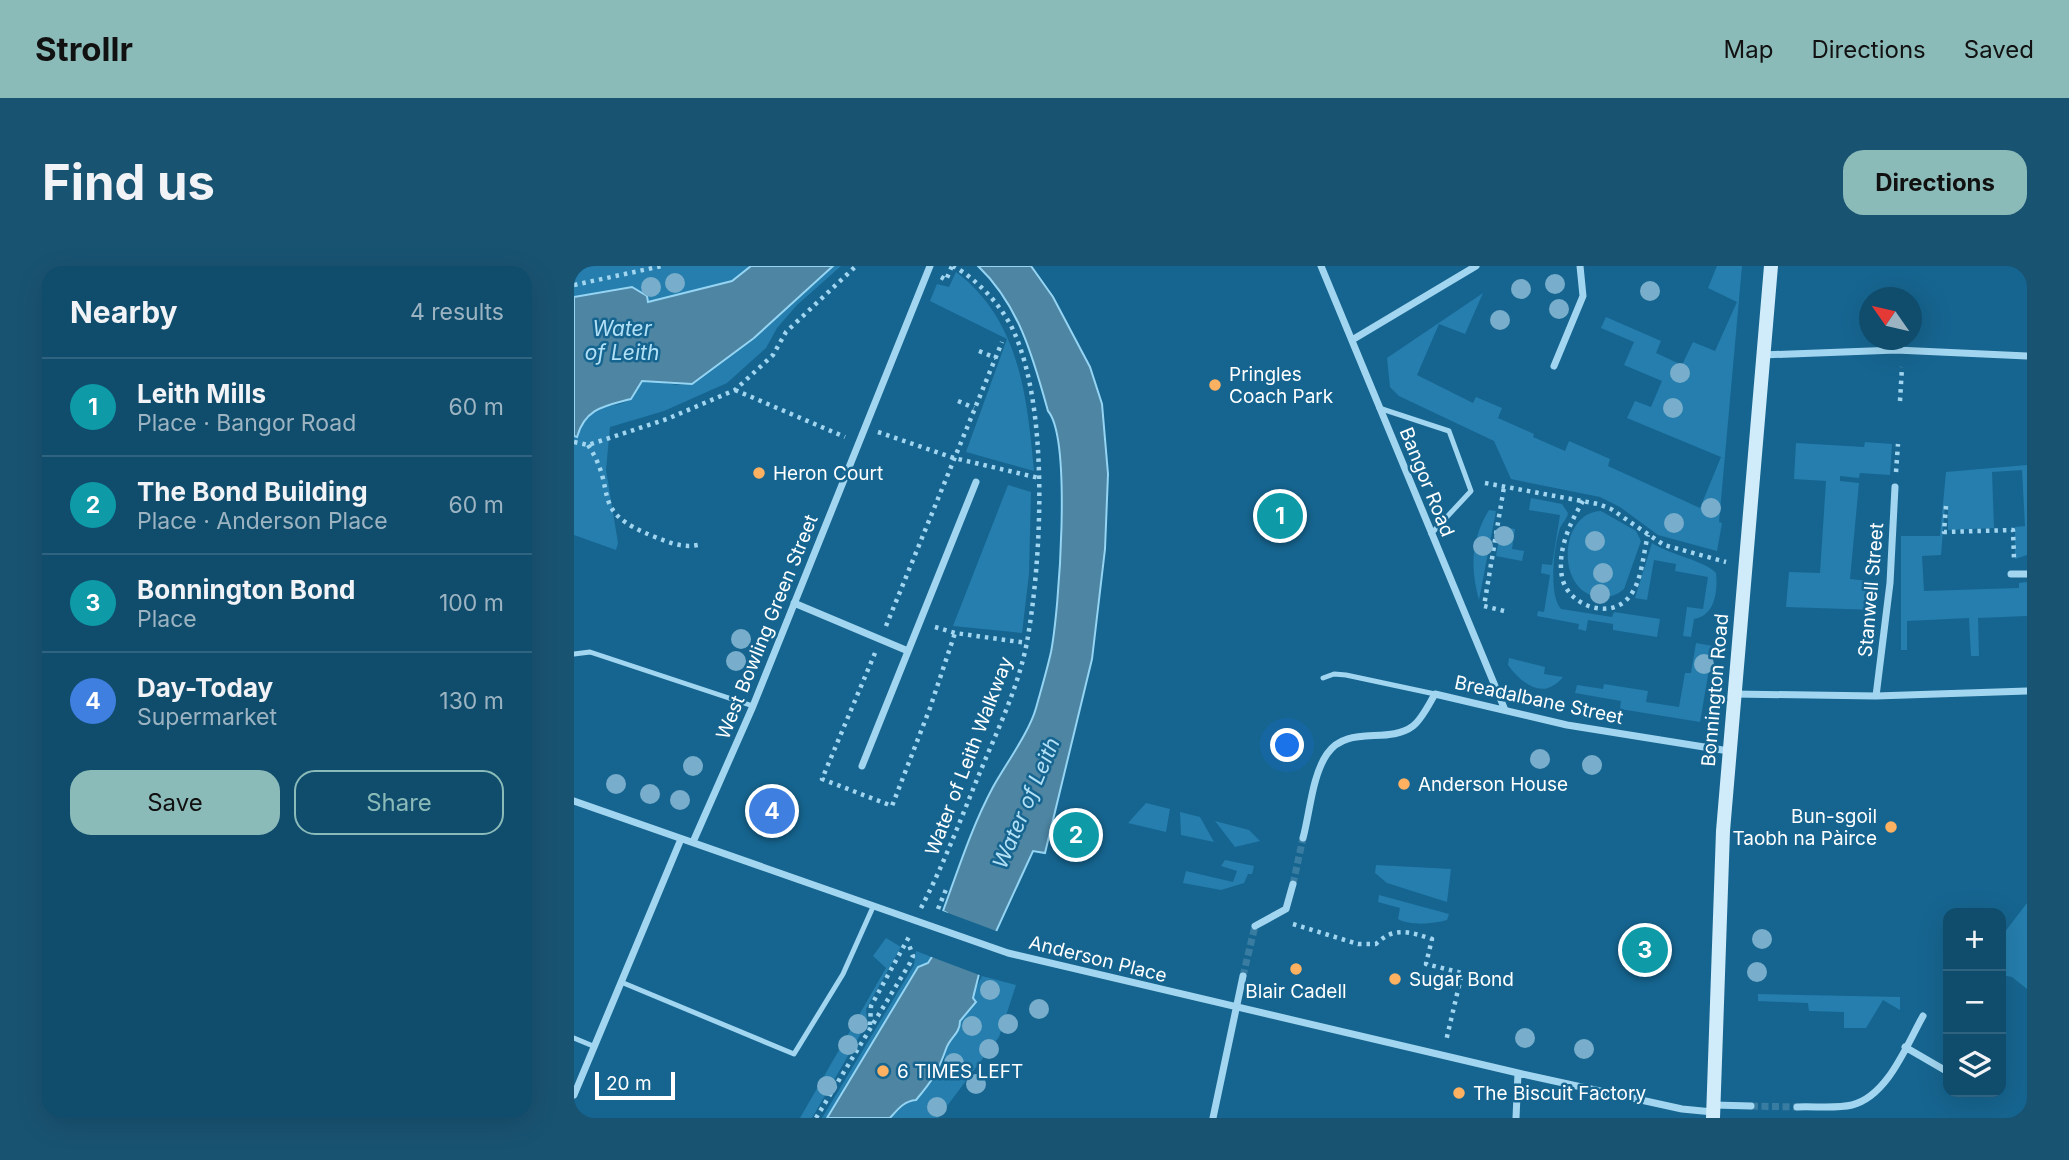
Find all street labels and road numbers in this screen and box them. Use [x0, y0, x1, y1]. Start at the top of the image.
street label: Bangor Road [1395, 424, 1459, 540]
street label: West Bowling Green Street [711, 511, 823, 743]
street label: Stanwell Street [1854, 522, 1888, 658]
street label: Bonnington Road [1697, 613, 1733, 767]
street label: Water of Leith Walkway [920, 653, 1018, 859]
street label: Breadalbane Street [1453, 671, 1625, 729]
street label: Anderson Place [1027, 931, 1169, 987]

